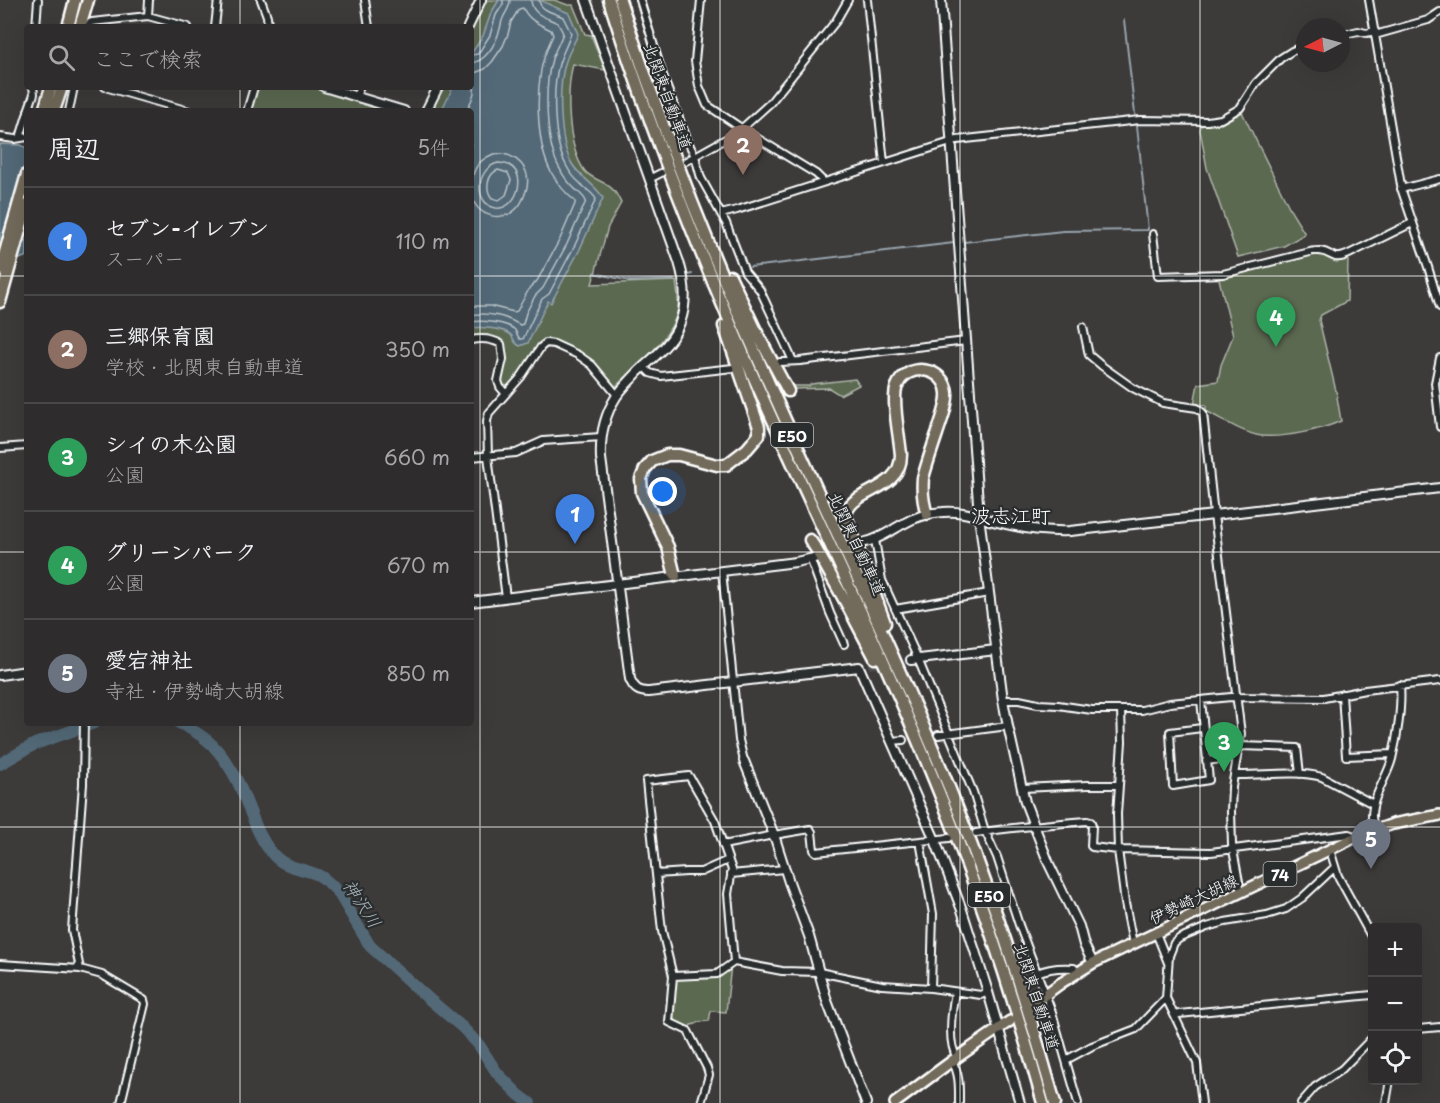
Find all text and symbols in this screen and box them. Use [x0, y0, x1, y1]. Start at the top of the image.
north arrow [1296, 18, 1350, 72]
search box [24, 24, 474, 90]
street label: 北関東自動車道 [639, 39, 699, 153]
icon: search [45, 41, 78, 74]
text: ここで検索 [93, 41, 203, 74]
pin: 2 [724, 126, 762, 175]
text: 周辺 [48, 128, 100, 167]
text: 5件 [417, 132, 450, 162]
text: セブン-イレブン [105, 210, 269, 243]
text: 1 [63, 226, 72, 256]
text: 110 m [396, 226, 450, 256]
text: スーパー [105, 243, 184, 273]
pin: 4 [1256, 298, 1296, 347]
text: 三郷保育園 [105, 318, 215, 351]
text: 2 [60, 334, 75, 364]
text: 350 m [385, 334, 450, 364]
text: 学校 · 北関東自動車道 [105, 351, 304, 381]
road number: E50 [771, 423, 813, 447]
text: シイの木公園 [105, 426, 237, 459]
text: 3 [61, 442, 74, 472]
text: 660 m [384, 442, 450, 472]
text: 公園 [105, 459, 145, 489]
your location [648, 477, 677, 506]
street label: 北関東自動車道 [823, 487, 893, 599]
pin: 1 [556, 494, 594, 544]
district label: 波志江町 [971, 500, 1051, 530]
text: グリーンパーク [105, 534, 257, 567]
text: 4 [61, 550, 74, 580]
text: 670 m [387, 550, 450, 580]
text: 公園 [105, 567, 145, 597]
text: 愛宕神社 [105, 642, 193, 675]
text: 5 [61, 658, 74, 688]
text: 850 m [386, 658, 450, 688]
text: 寺社 · 伊勢崎大胡線 [105, 675, 284, 705]
pin: 3 [1204, 722, 1244, 772]
pin: 5 [1352, 820, 1390, 869]
road number: 74 [1264, 862, 1296, 886]
street label: 伊勢崎大胡線 [1144, 867, 1242, 929]
water label: 神沢川 [337, 873, 389, 933]
road number: E50 [968, 883, 1010, 907]
map controls [1368, 923, 1422, 1085]
button: + [1368, 923, 1422, 977]
street label: 北関東自動車道 [1009, 939, 1067, 1053]
button: − [1368, 977, 1422, 1031]
button: locate [1368, 1031, 1422, 1085]

